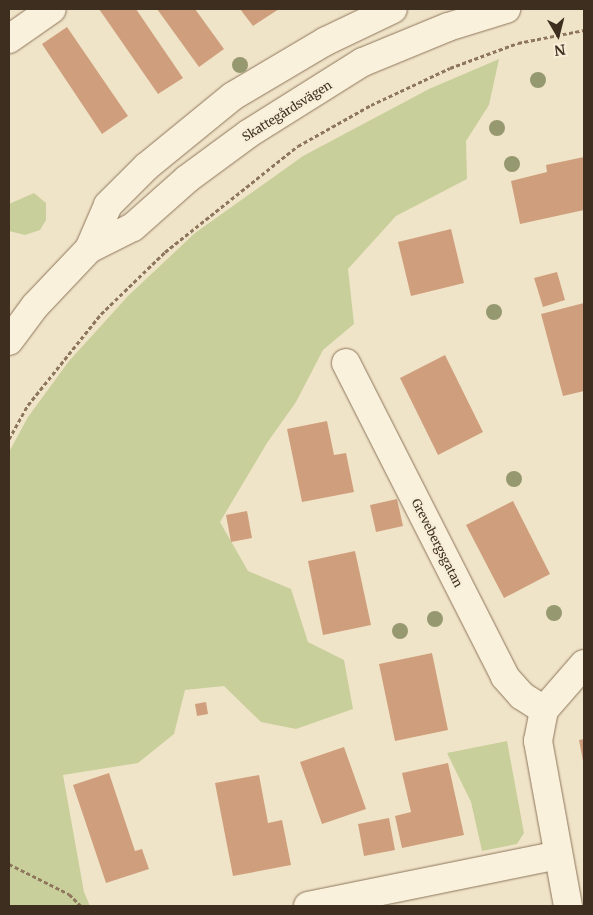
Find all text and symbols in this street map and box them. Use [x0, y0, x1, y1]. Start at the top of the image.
north arrow [533, 10, 583, 60]
text: N [553, 40, 567, 60]
street label: Skattegårdsvägen [240, 78, 334, 144]
street label: Grevebergsgatan [408, 496, 466, 590]

